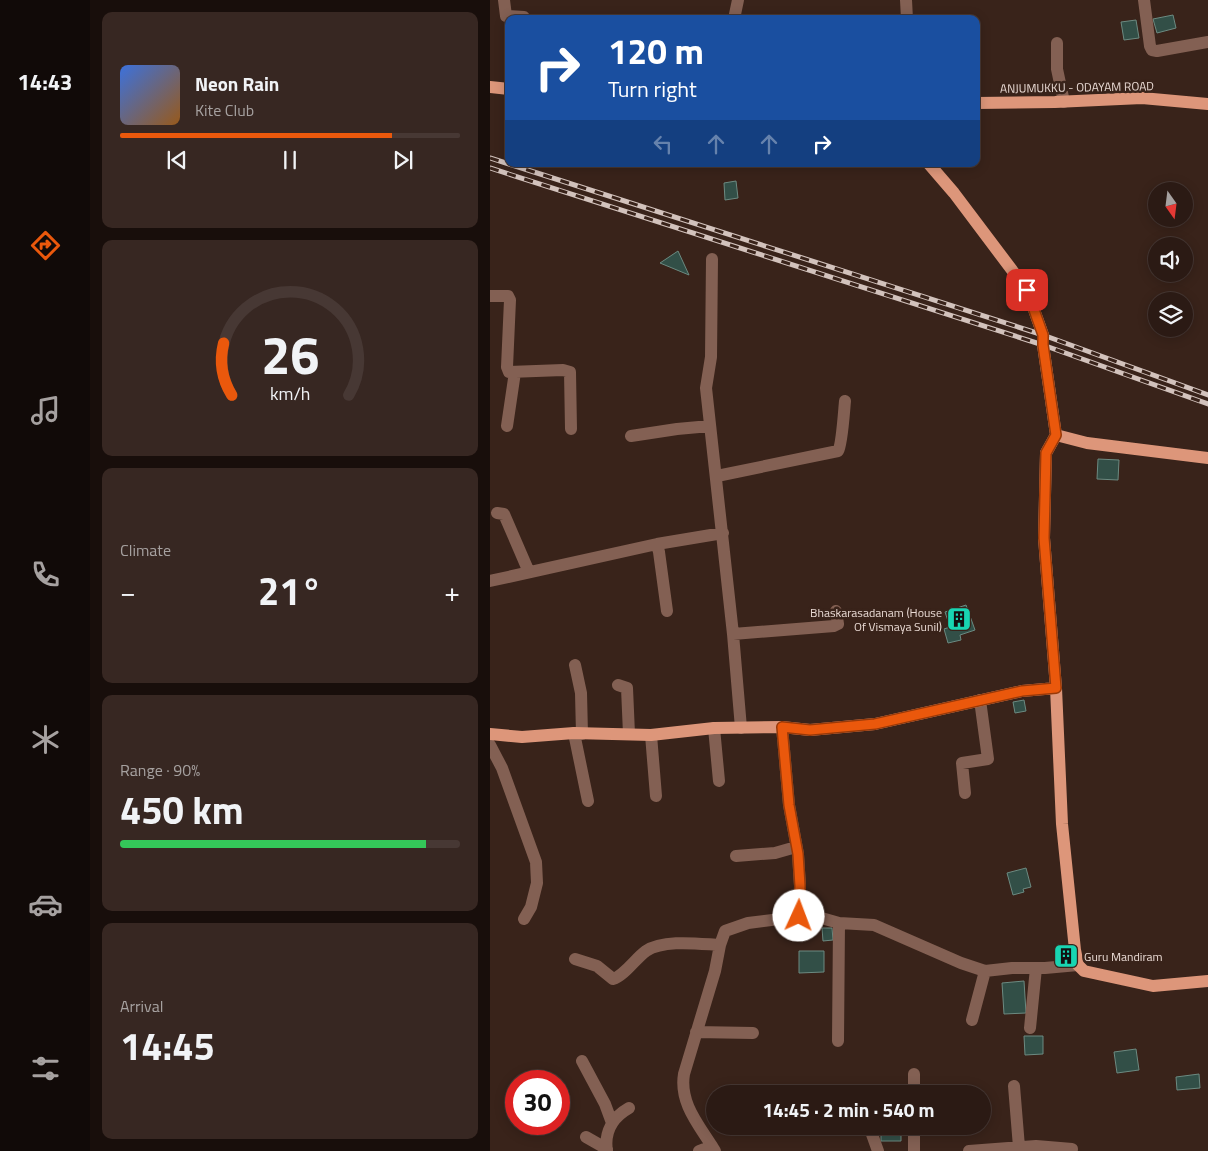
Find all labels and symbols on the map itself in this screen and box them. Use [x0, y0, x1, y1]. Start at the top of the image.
street label: ANJUMUKKU - ODAYAM ROAD [1000, 76, 1154, 98]
north arrow [1148, 182, 1192, 228]
pin [1006, 269, 1048, 311]
place label: Bhaskarasadanam (House Of Vismaya Sunil) [810, 603, 942, 636]
building icon: Bhaskarasadanam (House Of Vismaya Sunil) [946, 606, 972, 632]
position arrow [772, 889, 824, 941]
building icon: Guru Mandiram [1053, 943, 1079, 969]
place label: Guru Mandiram [1084, 947, 1163, 966]
speed limit sign: 30 [505, 1070, 570, 1135]

